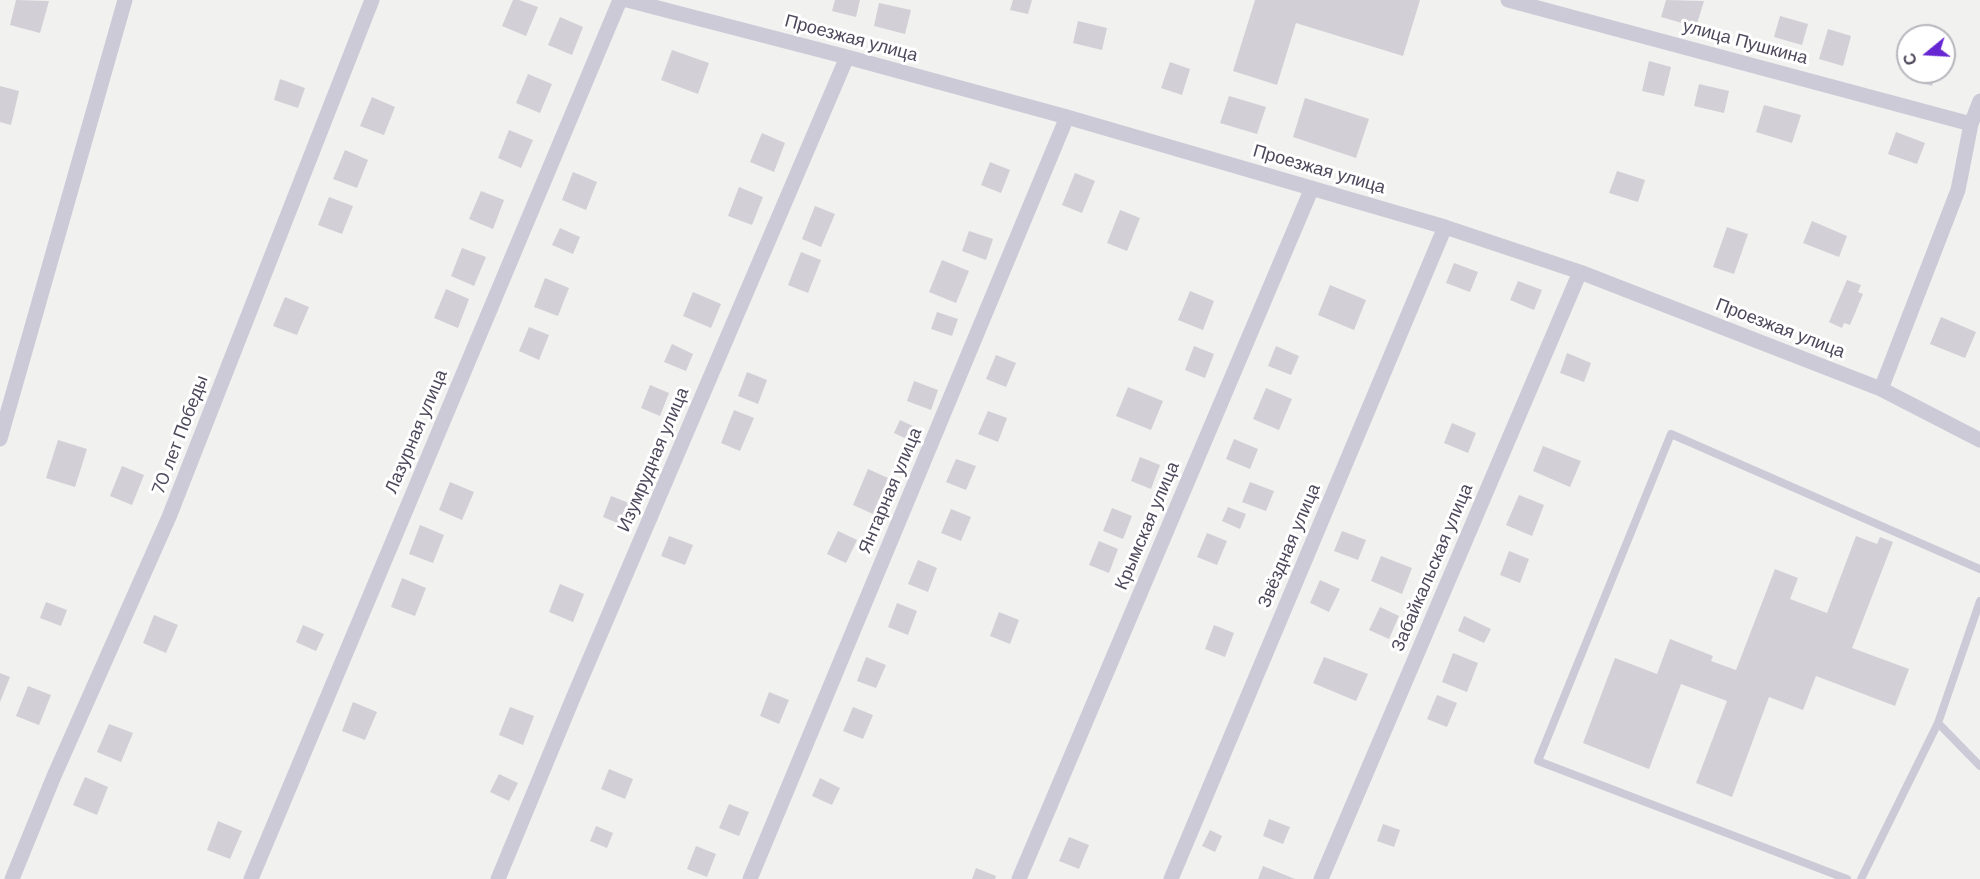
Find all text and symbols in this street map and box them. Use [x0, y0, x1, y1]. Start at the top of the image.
street label: Проезжая улица [782, 11, 920, 67]
street label: улица Пушкина [1680, 16, 1810, 70]
north arrow [1896, 24, 1956, 84]
text: С [1899, 50, 1922, 68]
street label: Проезжая улица [1250, 141, 1388, 199]
street label: Проезжая улица [1712, 294, 1848, 364]
street label: Лазурная улица [381, 367, 453, 497]
street label: 70 лет Победы [148, 373, 214, 497]
street label: Изумрудная улица [614, 385, 694, 535]
street label: Янтарная улица [855, 425, 927, 557]
street label: Крымская улица [1111, 459, 1185, 593]
street label: Звёздная улица [1254, 481, 1326, 611]
street label: Забайкальская улица [1388, 481, 1478, 655]

